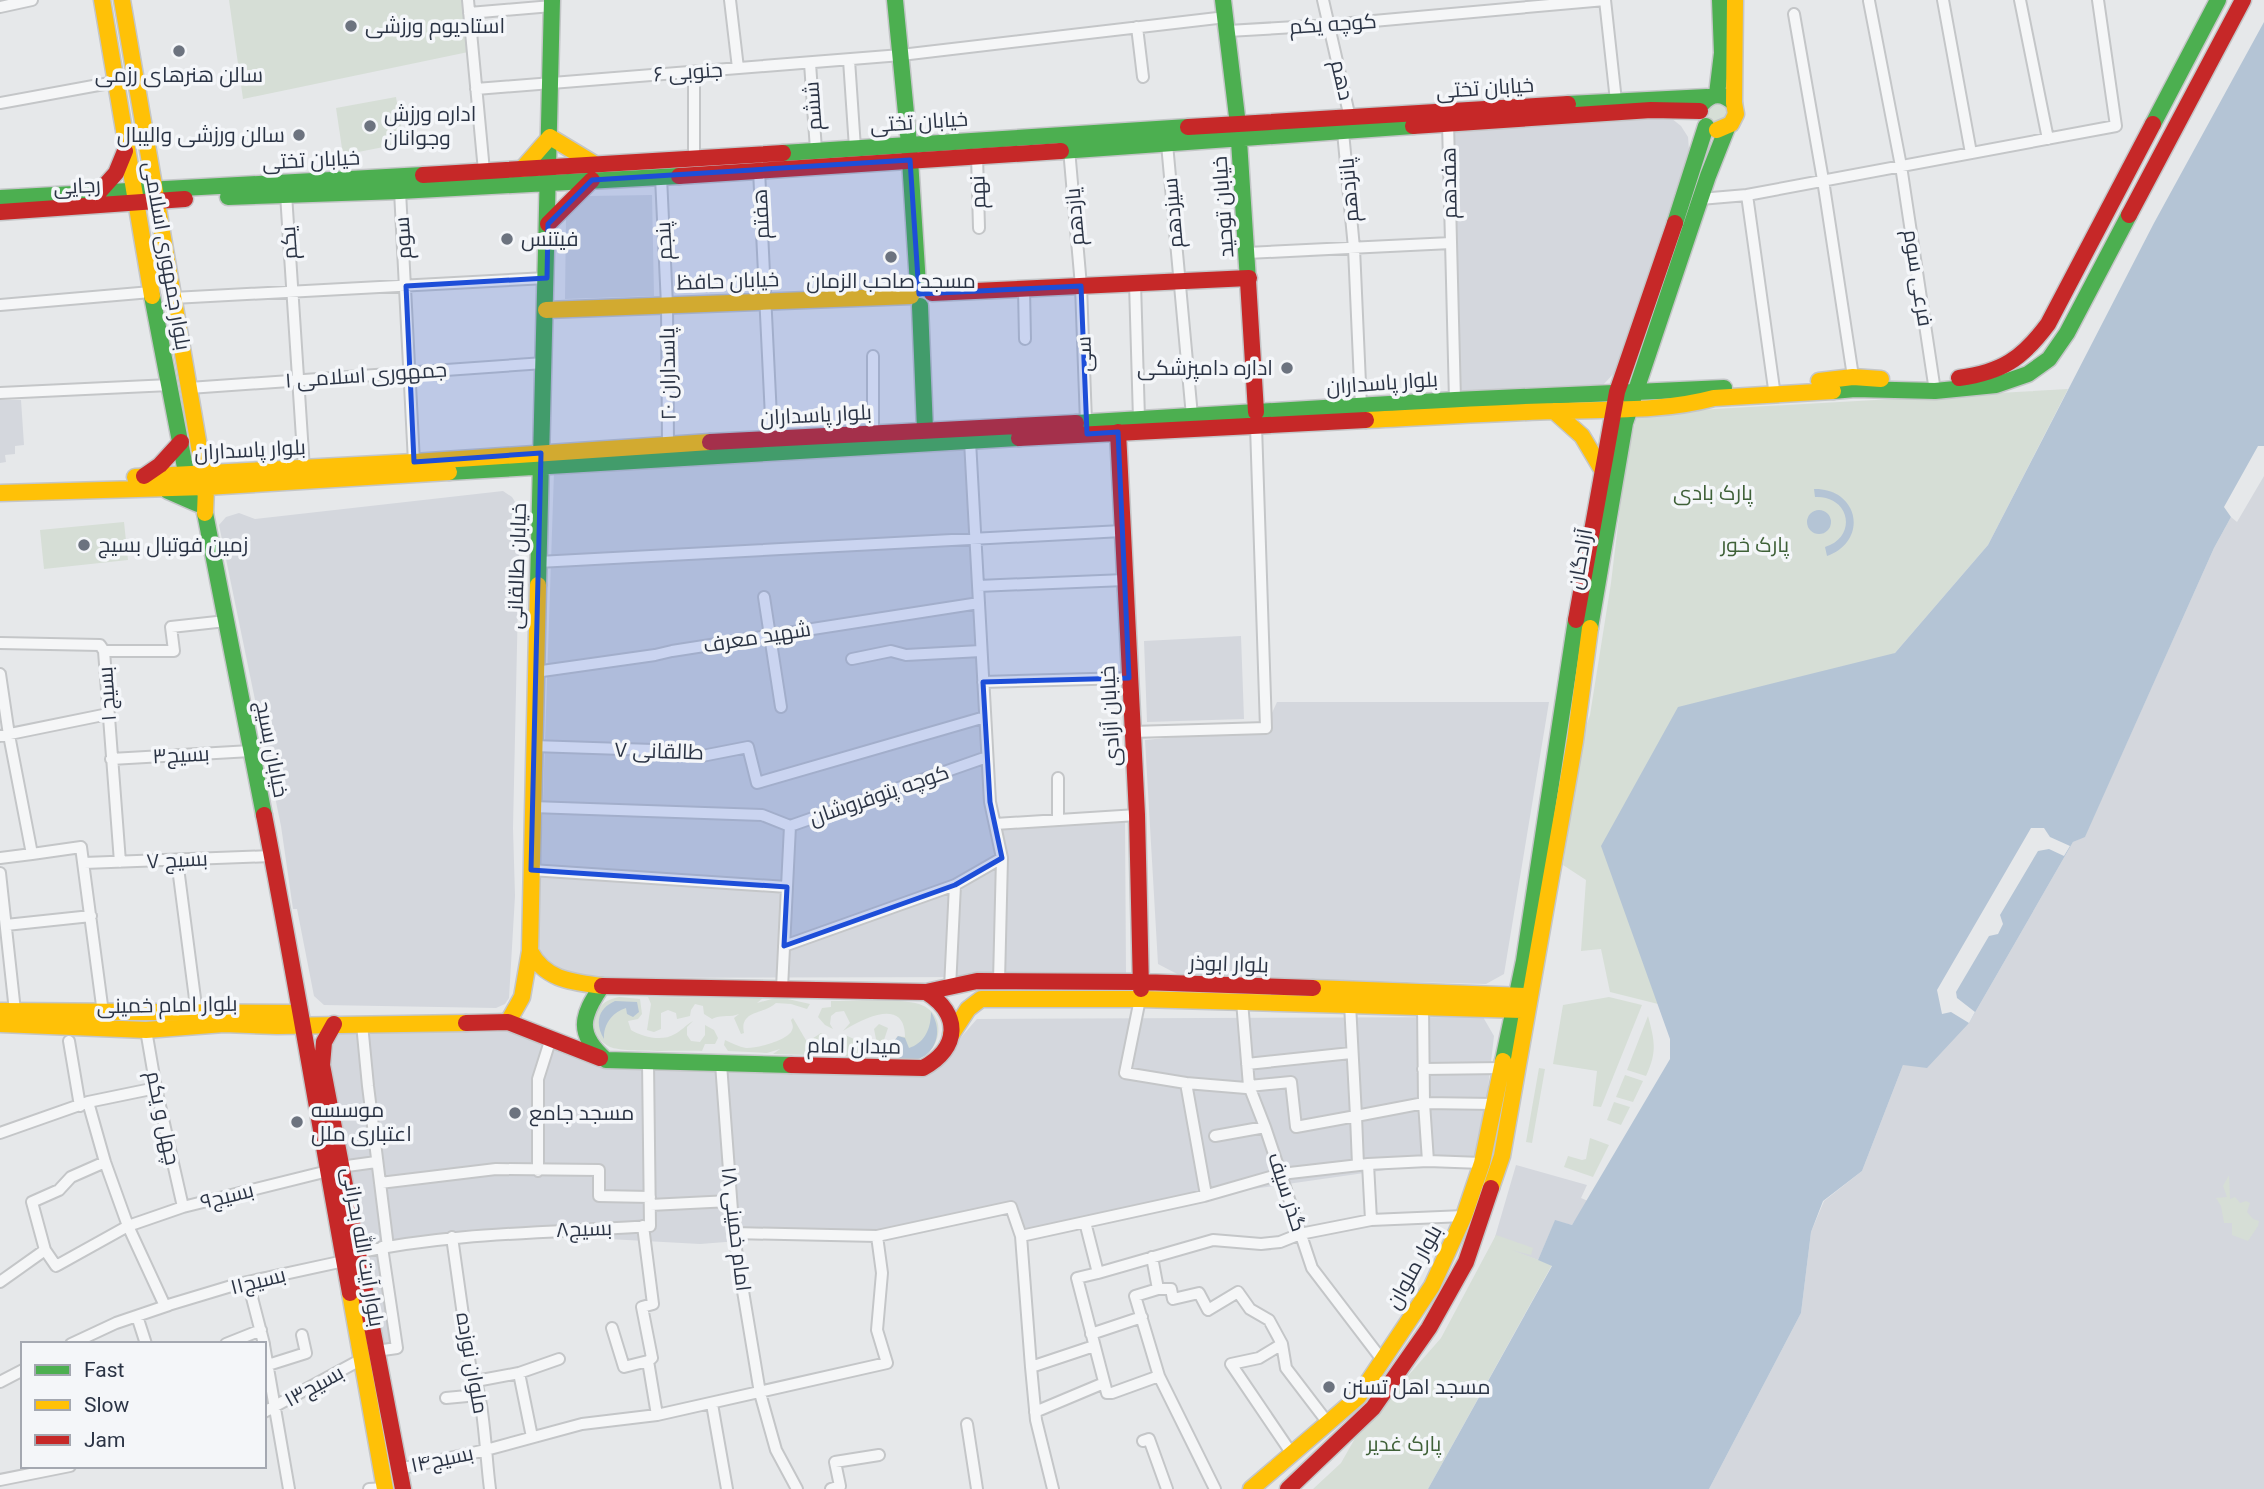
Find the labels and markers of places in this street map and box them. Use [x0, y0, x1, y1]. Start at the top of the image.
place label: استادیوم ورزشی [365, 14, 505, 40]
marker: استادیوم ورزشی [343, 18, 359, 34]
marker: سالن هنرهای رزمی [171, 43, 187, 59]
place label: سالن هنرهای رزمی [95, 63, 263, 88]
place label: اداره ورزش وجوانان [384, 102, 476, 151]
marker: اداره ورزش وجوانان [362, 118, 378, 134]
place label: سالن ورزشی والیبال [117, 123, 285, 148]
marker: سالن ورزشی والیبال [291, 127, 307, 143]
place label: فیتنس [521, 227, 578, 252]
marker: فیتنس [499, 231, 515, 247]
marker: مسجد صاحب الزمان [883, 249, 899, 265]
place label: مسجد صاحب الزمان [806, 269, 976, 294]
place label: اداره دامپزشکی [1137, 356, 1273, 382]
marker: اداره دامپزشکی [1279, 360, 1295, 376]
place label: زمین فوتبال بسیج [98, 533, 248, 559]
marker: زمین فوتبال بسیج [76, 537, 92, 553]
place label: موسسه اعتباری ملل [311, 1098, 412, 1147]
place label: مسجد جامع [529, 1101, 634, 1127]
marker: مسجد جامع [507, 1105, 523, 1121]
marker: موسسه اعتباری ملل [289, 1114, 305, 1130]
place label: مسجد اهل تسنن [1343, 1375, 1490, 1400]
marker: مسجد اهل تسنن [1321, 1379, 1337, 1395]

